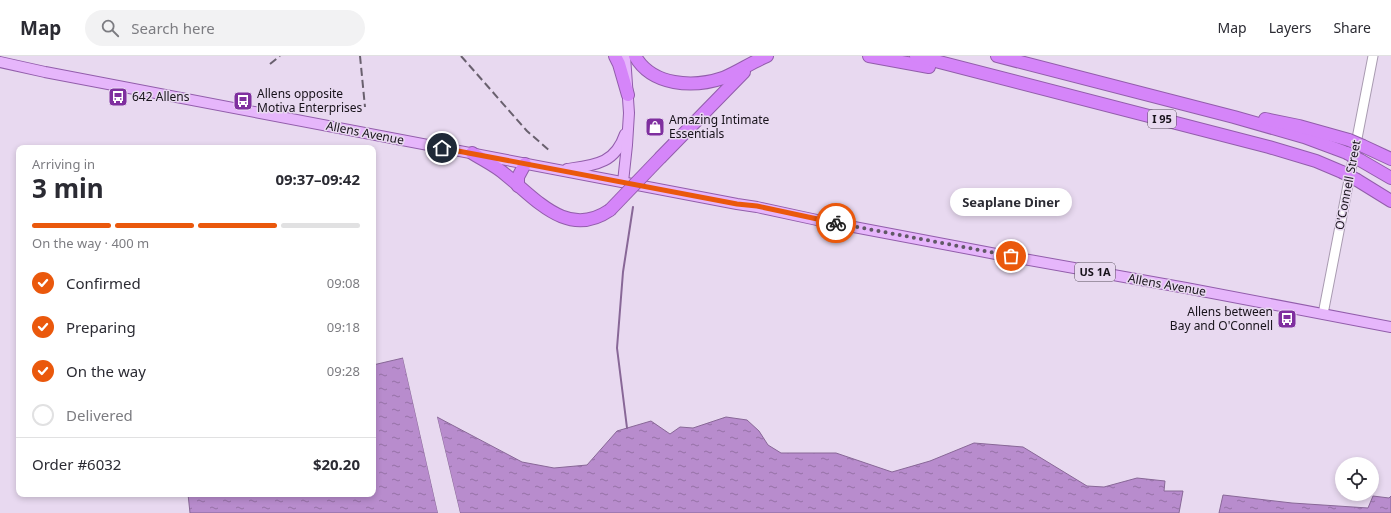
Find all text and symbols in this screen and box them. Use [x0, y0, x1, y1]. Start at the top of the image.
search box [85, 10, 365, 46]
text: Map [20, 15, 61, 41]
icon: search [99, 17, 121, 39]
text: Search here [131, 18, 215, 38]
text: Map [1218, 18, 1247, 37]
text: Layers [1269, 18, 1311, 37]
text: Share [1333, 18, 1371, 37]
place label: Allens opposite Motiva Enterprises [257, 85, 363, 116]
bus stop icon: 642 Allens [107, 86, 129, 108]
place label: 642 Allens [132, 88, 190, 105]
bus stop icon: Allens opposite Motiva Enterprises [232, 90, 254, 112]
road number: I 95 [1148, 110, 1176, 128]
place label: Amazing Intimate Essentials [669, 111, 769, 142]
shop icon: Amazing Intimate Essentials [644, 116, 666, 138]
street label: Allens Avenue [325, 117, 406, 148]
pin [425, 131, 459, 165]
icon: home [431, 137, 453, 159]
street label: O'Connell Street [1330, 138, 1365, 231]
text: Arriving in [32, 155, 95, 173]
text: 09:37–09:42 [275, 169, 360, 189]
text: 3 min [32, 170, 104, 206]
callout: Seaplane Diner [950, 188, 1072, 216]
text: Seaplane Diner [962, 193, 1060, 211]
courier [816, 203, 856, 243]
icon: bike [825, 212, 847, 234]
text: On the way · 400 m [32, 234, 149, 252]
pin [994, 239, 1028, 273]
icon: bag [1000, 245, 1022, 267]
road number: US 1A [1075, 263, 1115, 281]
street label: Allens Avenue [1127, 269, 1208, 300]
icon: check [32, 272, 54, 294]
text: Confirmed [66, 273, 141, 293]
text: 09:08 [327, 274, 360, 292]
place label: Allens between Bay and O'Connell [1170, 303, 1273, 334]
bus stop icon: Allens between Bay and O'Connell [1276, 308, 1298, 330]
icon: check [32, 316, 54, 338]
text: Preparing [66, 317, 136, 337]
text: 09:18 [327, 318, 360, 336]
icon: check [32, 360, 54, 382]
text: On the way [66, 361, 146, 381]
text: 09:28 [327, 362, 360, 380]
text: Delivered [66, 405, 133, 425]
text: Order #6032 [32, 454, 121, 474]
text: $20.20 [313, 454, 360, 474]
map controls [1335, 457, 1379, 501]
button: locate [1335, 457, 1379, 501]

